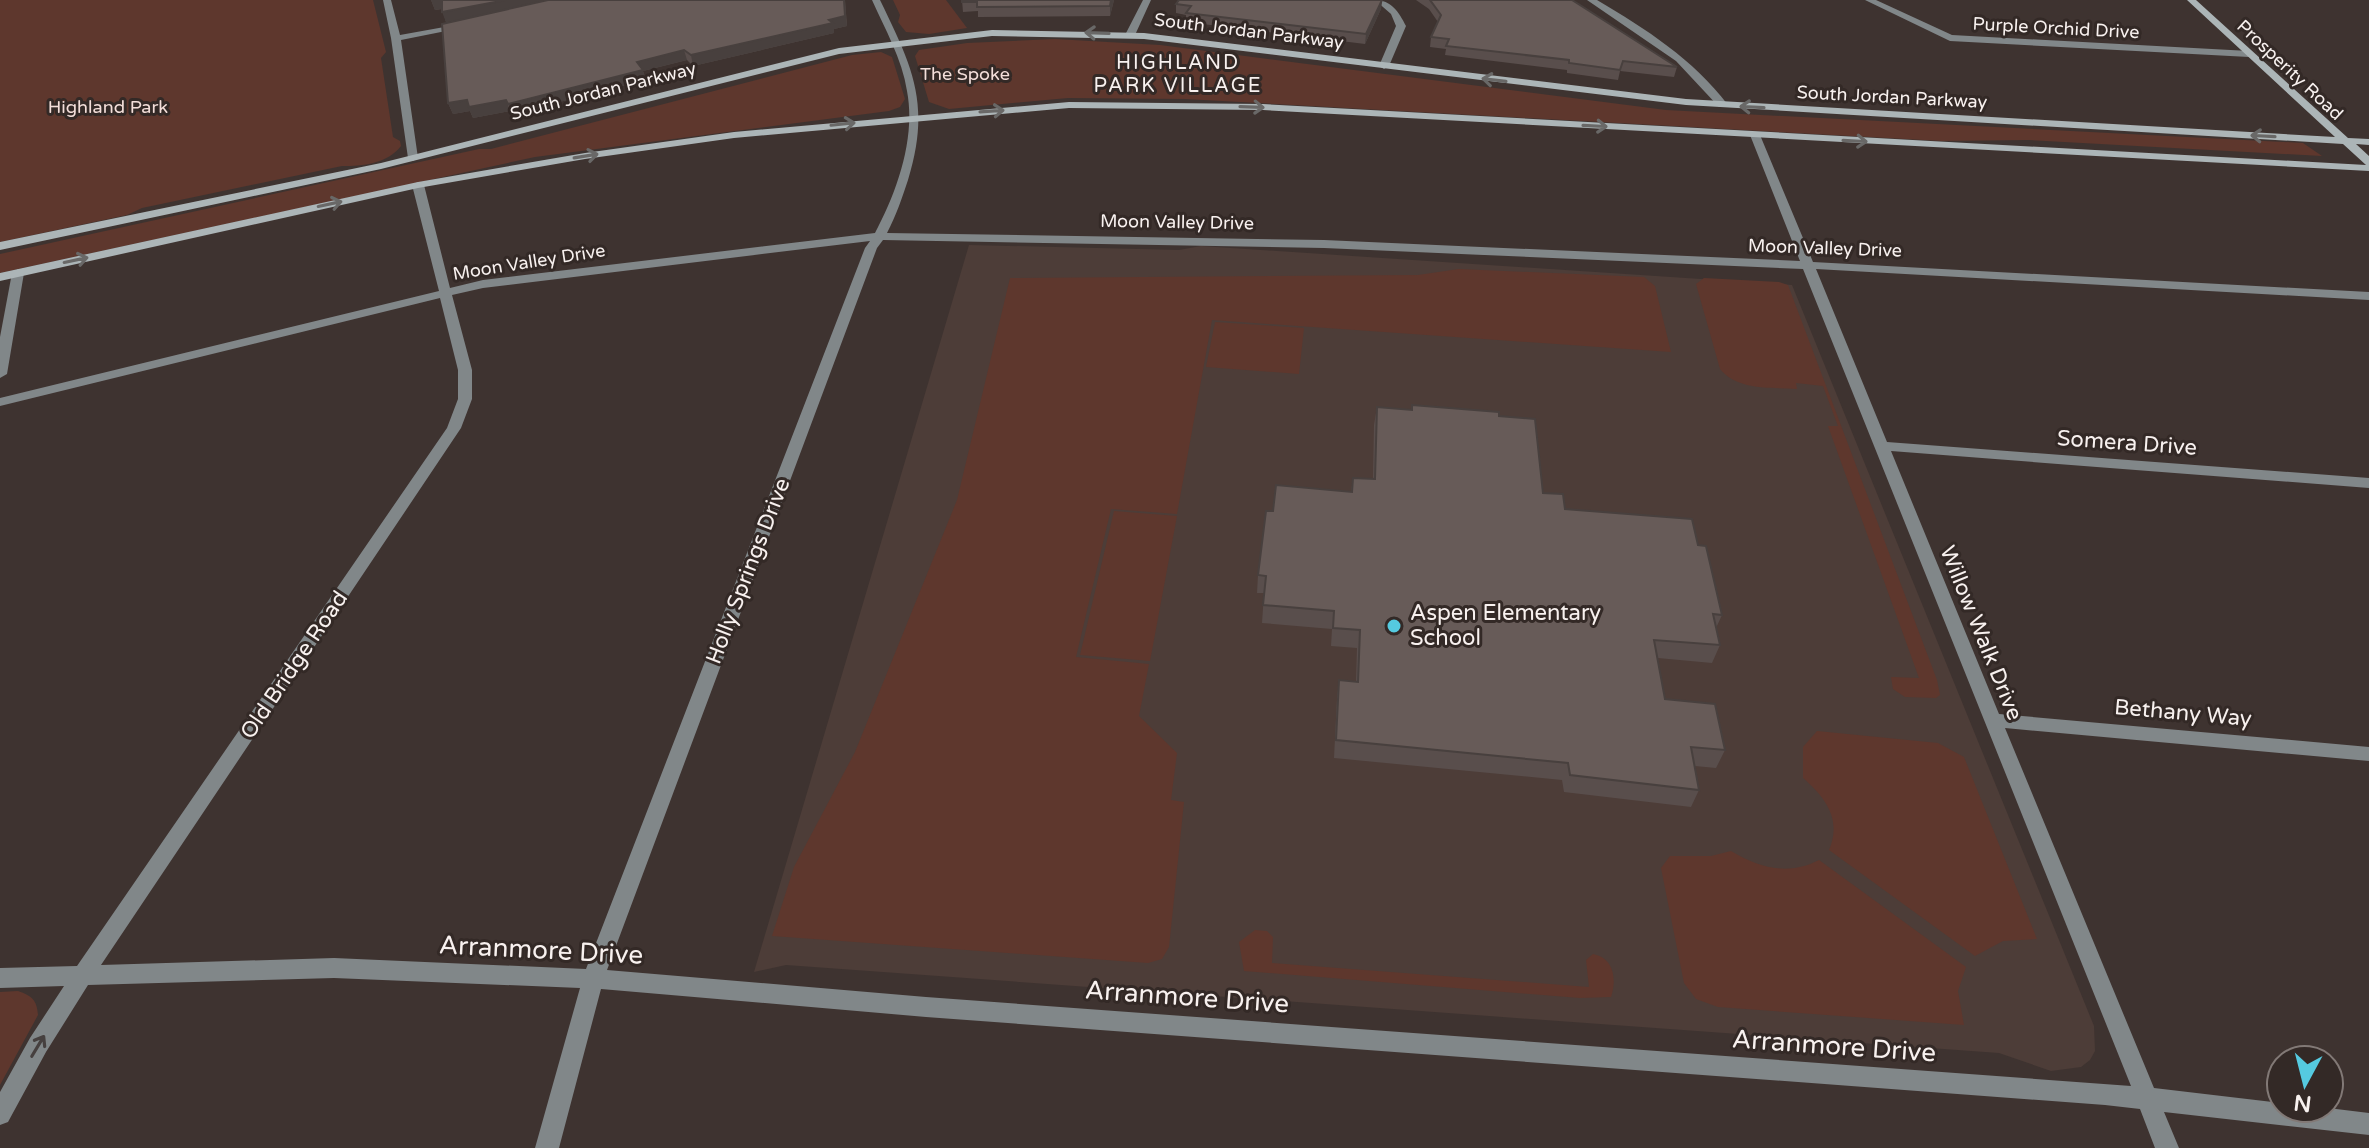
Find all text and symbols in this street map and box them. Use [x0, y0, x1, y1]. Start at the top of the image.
street label: South Jordan Parkway [1153, 8, 1345, 54]
street label: Purple Orchid Drive [1972, 13, 2140, 43]
street label: Prosperity Road [2232, 15, 2348, 125]
one-way arrow [1084, 26, 1111, 41]
district label: HIGHLAND PARK VILLAGE [1093, 51, 1263, 98]
street label: South Jordan Parkway [508, 57, 699, 125]
park label: The Spoke [920, 63, 1010, 85]
one-way arrow [1481, 72, 1508, 87]
street label: South Jordan Parkway [1796, 81, 1988, 113]
park label: Highland Park [48, 96, 168, 118]
one-way arrow [1739, 99, 1766, 114]
one-way arrow [1238, 100, 1265, 115]
one-way arrow [978, 103, 1005, 118]
one-way arrow [830, 116, 856, 131]
one-way arrow [1581, 119, 1608, 134]
one-way arrow [2250, 128, 2277, 143]
one-way arrow [1841, 133, 1868, 148]
one-way arrow [572, 148, 598, 163]
one-way arrow [317, 196, 343, 211]
street label: Moon Valley Drive [1100, 210, 1254, 234]
street label: Moon Valley Drive [1748, 234, 1902, 262]
street label: Moon Valley Drive [451, 239, 607, 285]
one-way arrow [63, 252, 89, 267]
street label: Somera Drive [2056, 425, 2198, 461]
street label: Holly Springs Drive [701, 474, 795, 668]
street label: Willow Walk Drive [1934, 542, 2028, 724]
street label: Old Bridge Road [235, 586, 353, 744]
place label: Aspen Elementary School [1410, 600, 1601, 651]
marker: Aspen Elementary School [1385, 617, 1403, 635]
street label: Bethany Way [2113, 694, 2253, 732]
street label: Arranmore Drive [438, 929, 644, 971]
street label: Arranmore Drive [1084, 974, 1290, 1020]
street label: Arranmore Drive [1731, 1023, 1937, 1069]
one-way arrow [30, 1035, 46, 1058]
north arrow [2265, 1044, 2345, 1124]
text: N [2292, 1089, 2313, 1117]

